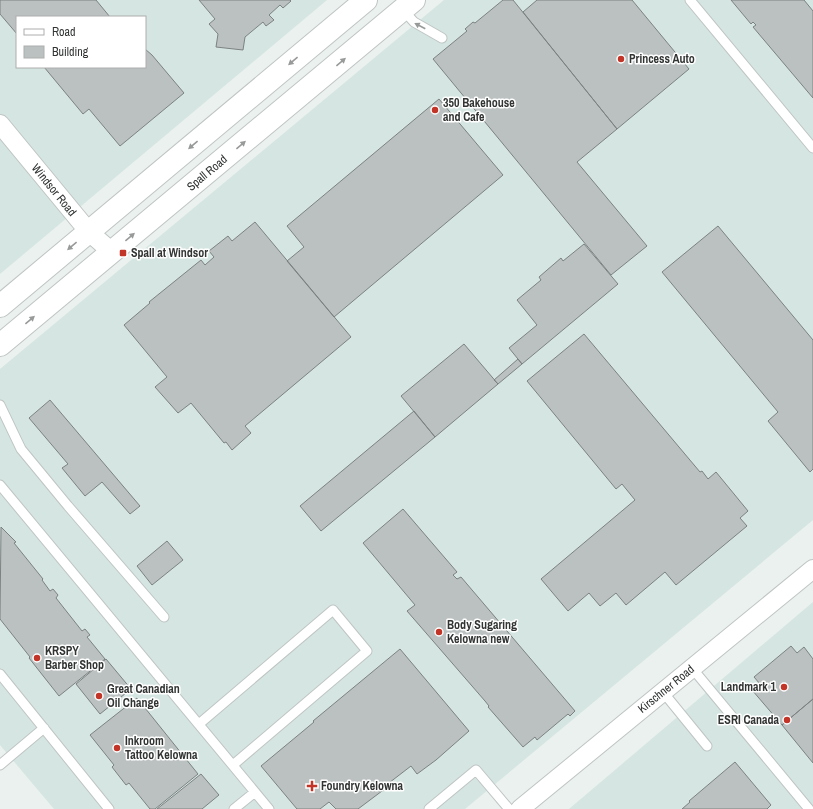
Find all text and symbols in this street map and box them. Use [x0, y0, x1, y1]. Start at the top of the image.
legend [16, 16, 146, 68]
one-way arrow [414, 23, 426, 29]
text: Road [52, 24, 76, 40]
text: Building [52, 44, 89, 60]
place label: Princess Auto [629, 51, 695, 67]
marker: Princess Auto [616, 54, 626, 64]
one-way arrow [287, 57, 298, 66]
one-way arrow [335, 57, 346, 66]
place label: 350 Bakehouse and Cafe [443, 95, 515, 125]
marker: 350 Bakehouse and Cafe [430, 105, 440, 115]
one-way arrow [188, 140, 199, 149]
one-way arrow [235, 140, 246, 149]
street label: Spall Road [183, 151, 231, 195]
street label: Windsor Road [28, 161, 80, 219]
one-way arrow [125, 232, 135, 241]
one-way arrow [67, 242, 77, 251]
place label: Spall at Windsor [131, 245, 208, 261]
marker: Spall at Windsor [118, 248, 128, 258]
one-way arrow [25, 316, 35, 324]
place label: Body Sugaring Kelowna new [447, 617, 517, 647]
marker: Body Sugaring Kelowna new [434, 627, 444, 637]
place label: KRSPY Barber Shop [45, 643, 104, 673]
marker: KRSPY Barber Shop [32, 653, 42, 663]
street label: Kirschner Road [634, 661, 698, 717]
place label: Landmark 1 [721, 679, 777, 695]
place label: Great Canadian Oil Change [107, 681, 180, 711]
marker: Landmark 1 [779, 682, 789, 692]
marker: Great Canadian Oil Change [94, 691, 104, 701]
place label: ESRI Canada [718, 712, 780, 728]
marker: ESRI Canada [782, 715, 792, 725]
place label: Inkroom Tattoo Kelowna [125, 733, 198, 763]
marker: Inkroom Tattoo Kelowna [112, 743, 122, 753]
place label: Foundry Kelowna [321, 778, 404, 794]
marker: Foundry Kelowna [306, 780, 318, 792]

